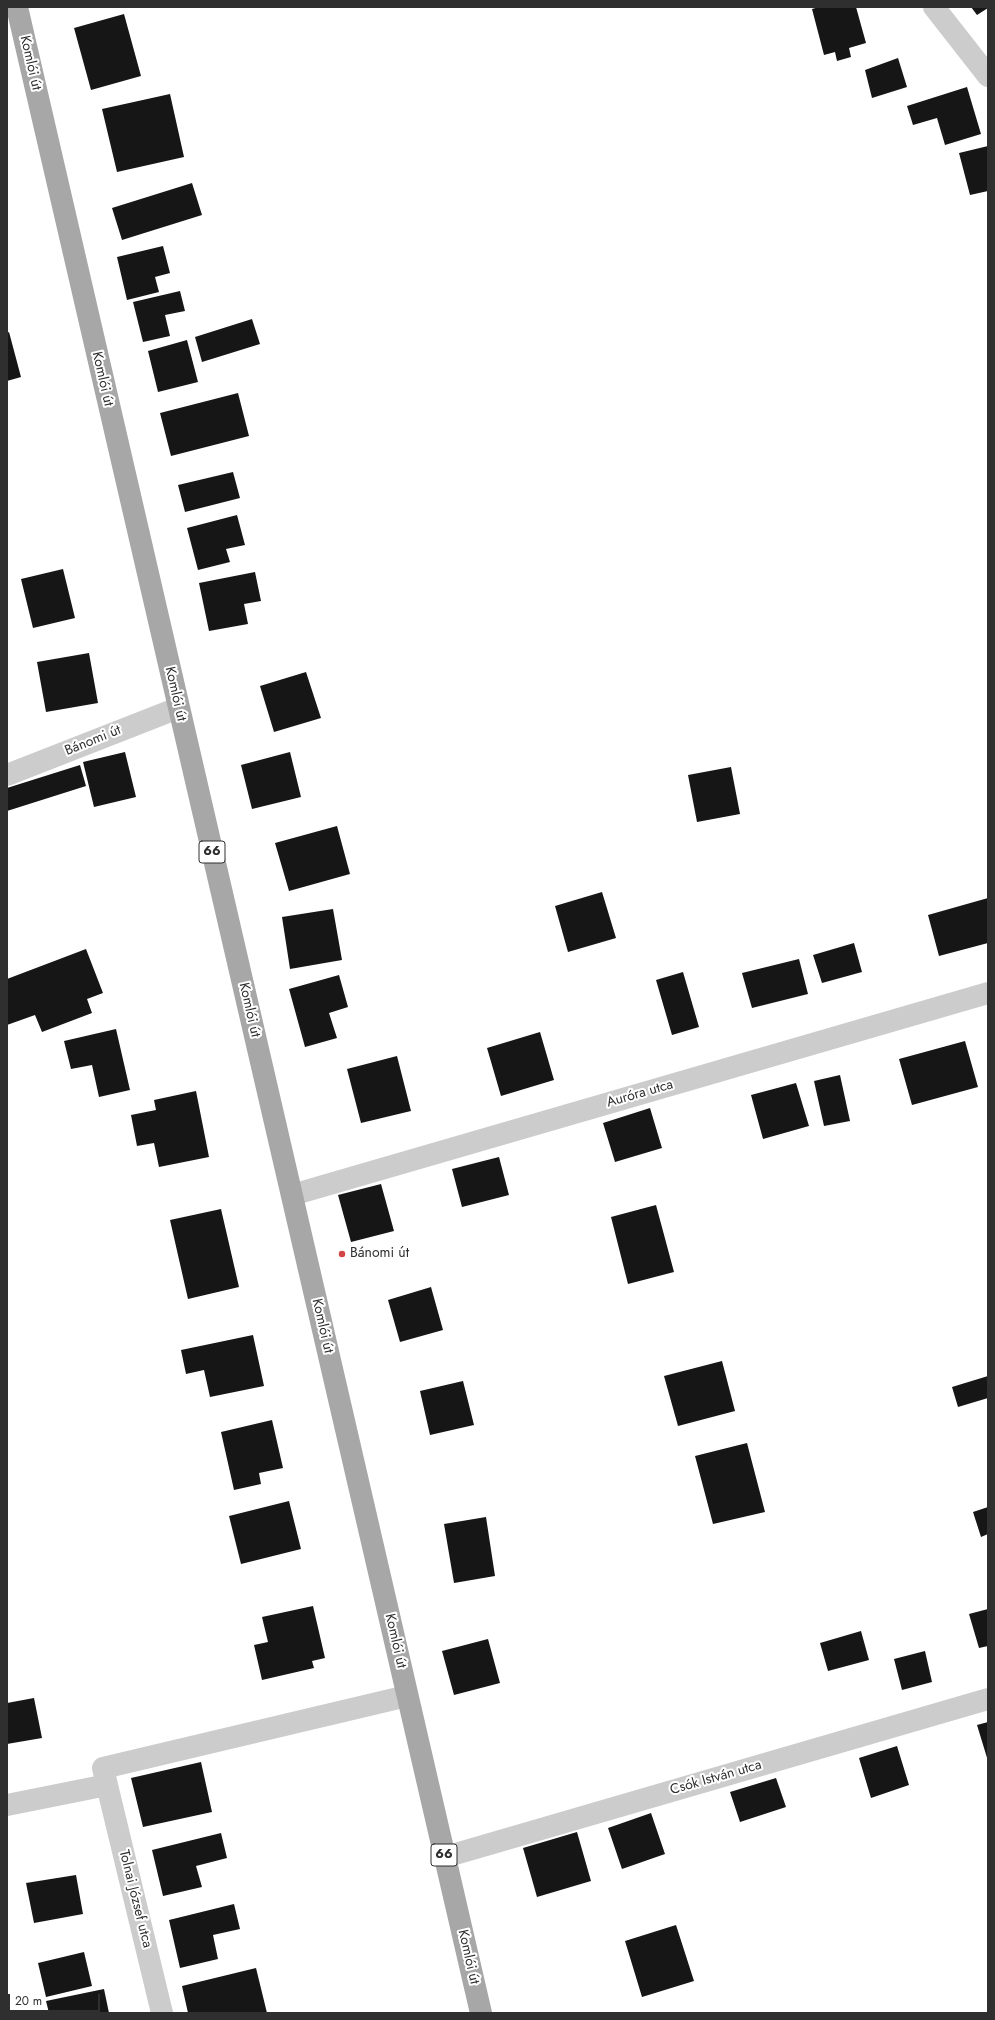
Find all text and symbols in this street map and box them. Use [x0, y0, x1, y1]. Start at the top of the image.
street label: Komlói út [16, 34, 44, 92]
street label: Komlói út [88, 350, 116, 408]
street label: Komlói út [161, 665, 189, 723]
street label: Bánomi út [62, 722, 124, 760]
road number: 66 [199, 841, 225, 863]
street label: Komlói út [235, 981, 263, 1039]
street label: Auróra utca [605, 1076, 675, 1112]
place label: Bánomi út [350, 1246, 409, 1262]
marker: Bánomi út [337, 1249, 347, 1259]
street label: Komlói út [308, 1297, 336, 1355]
street label: Komlói út [381, 1612, 409, 1670]
street label: Csók István utca [668, 1757, 764, 1799]
road number: 66 [431, 1844, 457, 1866]
street label: Tolnai József utca [115, 1848, 155, 1950]
street label: Komlói út [454, 1928, 482, 1986]
scale bar [10, 1986, 102, 2012]
text: 20 m [15, 1992, 42, 2010]

